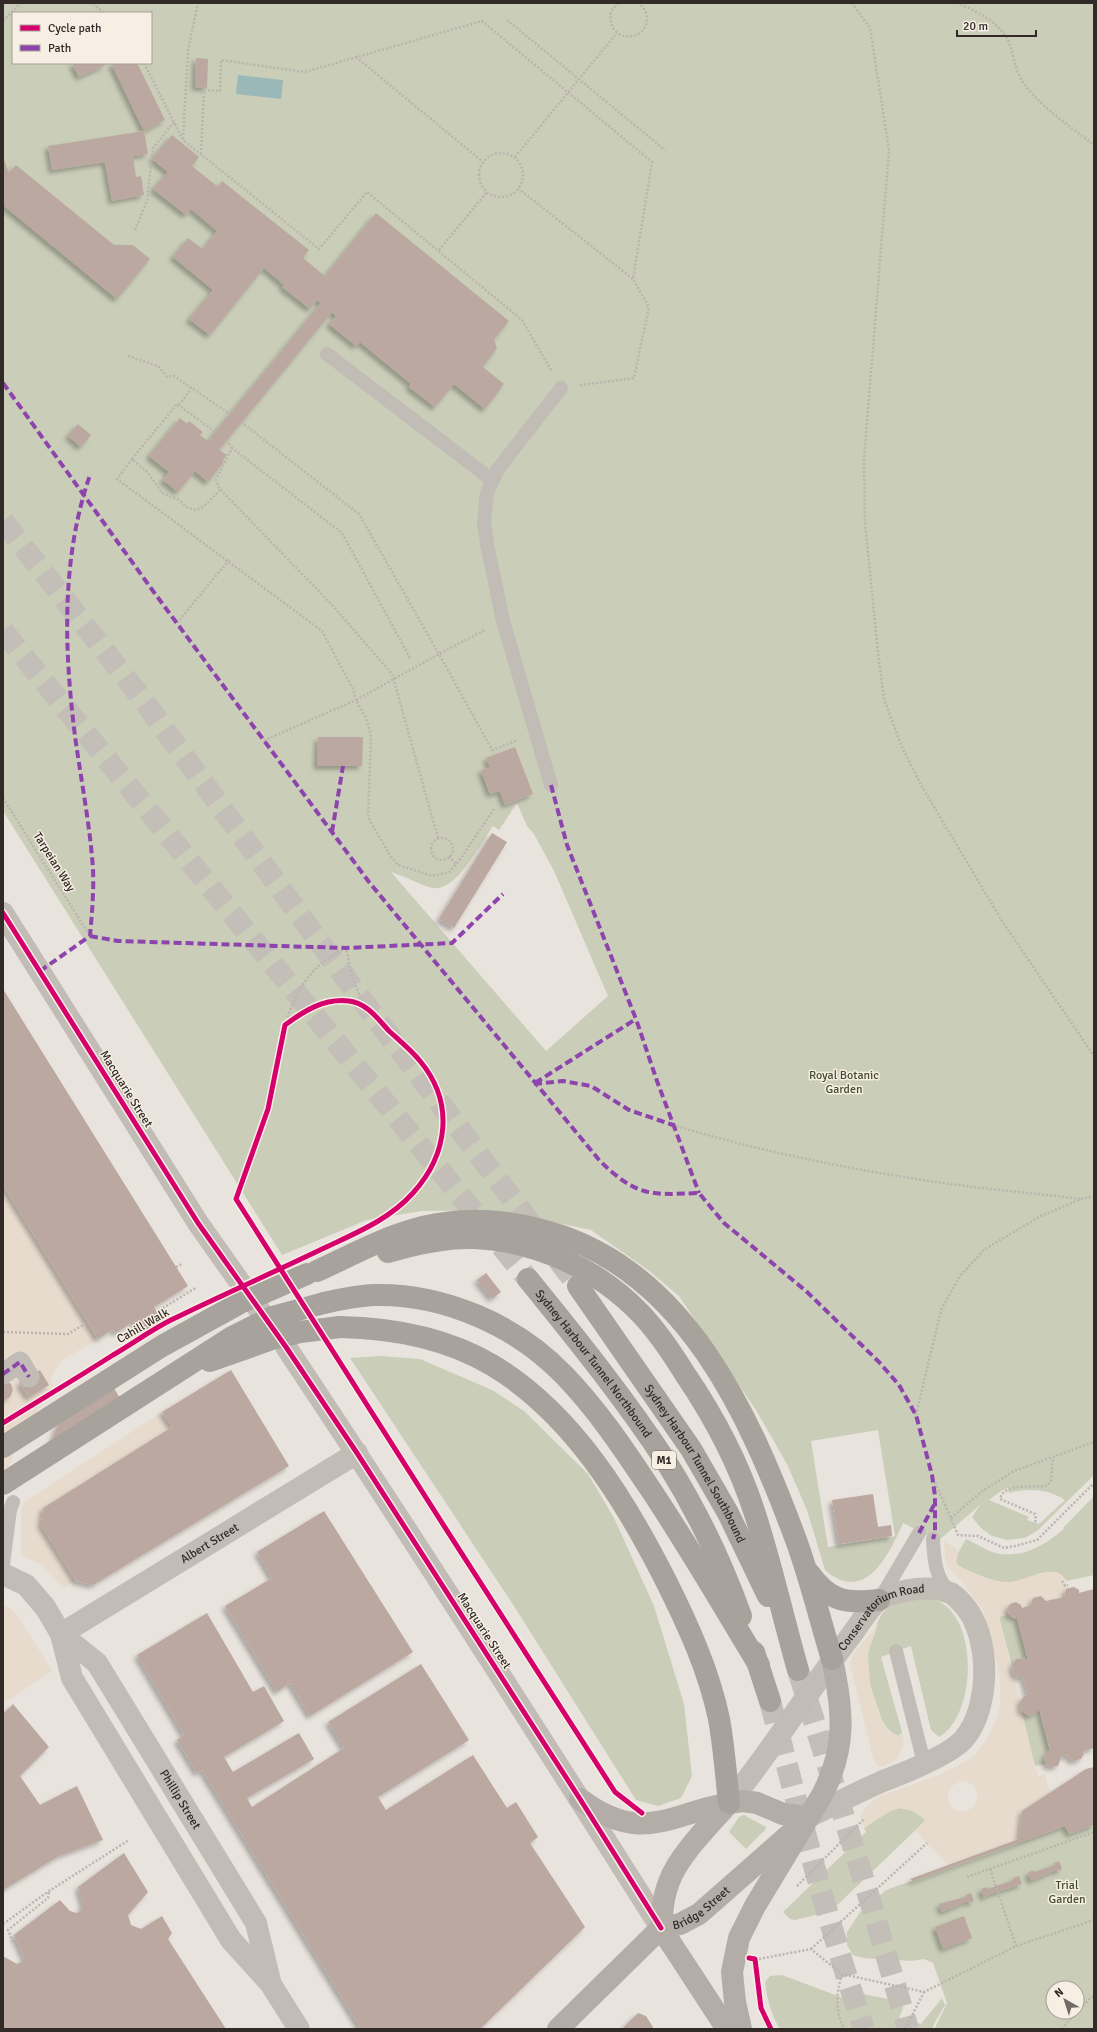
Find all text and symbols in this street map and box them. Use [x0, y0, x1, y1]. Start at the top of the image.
legend [12, 12, 152, 64]
scale bar [957, 12, 1036, 38]
text: 20 m [963, 19, 988, 34]
text: Cycle path [48, 21, 101, 36]
text: Path [48, 41, 71, 56]
street label: Tarpeian Way [30, 829, 79, 895]
street label: Macquarie Street [96, 1048, 156, 1130]
park label: Royal Botanic Garden [809, 1068, 879, 1097]
street label: Sydney Harbour Tunnel Northbound [532, 1286, 655, 1440]
street label: Cahill Walk [114, 1305, 172, 1347]
street label: Sydney Harbour Tunnel Southbound [641, 1382, 749, 1545]
road number: M1 [652, 1451, 676, 1469]
street label: Albert Street [177, 1520, 241, 1567]
street label: Conservatorium Road [835, 1581, 925, 1654]
street label: Macquarie Street [454, 1590, 514, 1672]
street label: Phillip Street [156, 1767, 204, 1832]
park label: Trial Garden [1048, 1878, 1086, 1907]
street label: Bridge Street [671, 1883, 733, 1933]
north arrow [1045, 1980, 1085, 2020]
text: N [1052, 1985, 1066, 2000]

